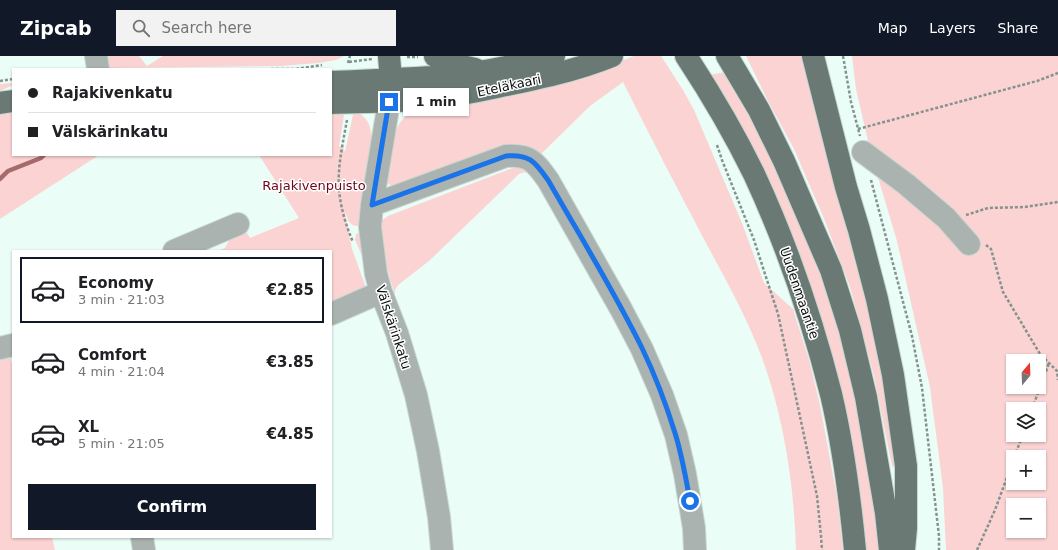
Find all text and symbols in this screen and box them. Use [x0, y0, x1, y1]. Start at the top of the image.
search box [116, 10, 396, 46]
text: Zipcab [20, 17, 92, 39]
icon: search [130, 17, 152, 39]
text: Search here [162, 19, 252, 37]
text: Map [878, 20, 907, 36]
text: Layers [929, 20, 976, 36]
text: Share [998, 20, 1038, 36]
street label: Eteläkaari [476, 71, 542, 100]
text: Rajakivenkatu [52, 84, 173, 102]
callout: 1 min [403, 88, 469, 116]
route end [380, 93, 398, 111]
text: 1 min [416, 94, 456, 109]
text: Välskärinkatu [52, 123, 168, 141]
park label: Rajakivenpuisto [262, 178, 366, 193]
street label: Uudenmaantie [777, 245, 822, 341]
icon: car [30, 272, 66, 308]
text: Economy [78, 274, 154, 292]
text: €2.85 [267, 281, 314, 299]
street label: Välskärinkatu [373, 283, 414, 371]
text: 3 min · 21:03 [78, 292, 165, 307]
icon: car [30, 344, 66, 380]
text: Comfort [78, 346, 146, 364]
text: €3.85 [267, 353, 314, 371]
north arrow [1006, 354, 1046, 394]
map controls [1006, 354, 1046, 538]
text: 4 min · 21:04 [78, 364, 165, 379]
button: layers [1006, 402, 1046, 442]
icon: car [30, 416, 66, 452]
text: XL [78, 418, 99, 436]
text: €4.85 [267, 425, 314, 443]
text: 5 min · 21:05 [78, 436, 165, 451]
button: + [1006, 450, 1046, 490]
button: Confirm [28, 484, 316, 530]
route start [681, 492, 699, 510]
button: − [1006, 498, 1046, 538]

